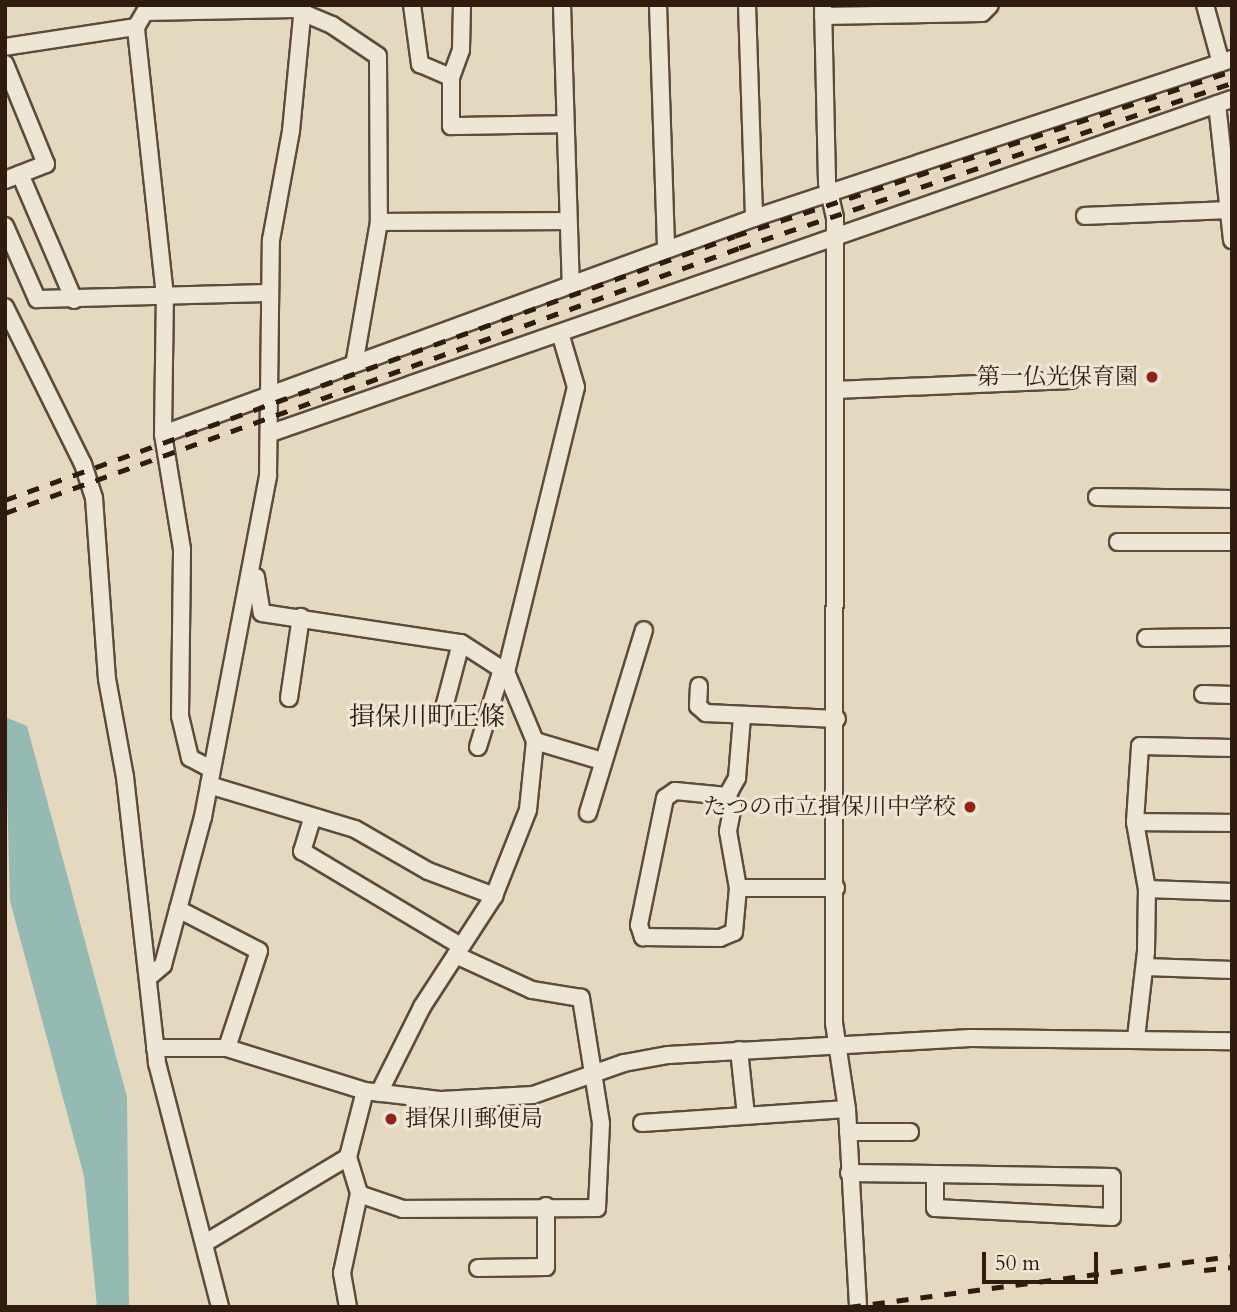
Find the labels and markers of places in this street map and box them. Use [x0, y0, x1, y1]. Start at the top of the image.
place label: 第一仏光保育園 [977, 363, 1138, 391]
marker: 第一仏光保育園 [1144, 369, 1160, 385]
place label: たつの市立揖保川中学校 [703, 793, 956, 821]
marker: たつの市立揖保川中学校 [962, 799, 978, 815]
place label: 揖保川郵便局 [405, 1105, 543, 1133]
marker: 揖保川郵便局 [383, 1111, 399, 1127]

